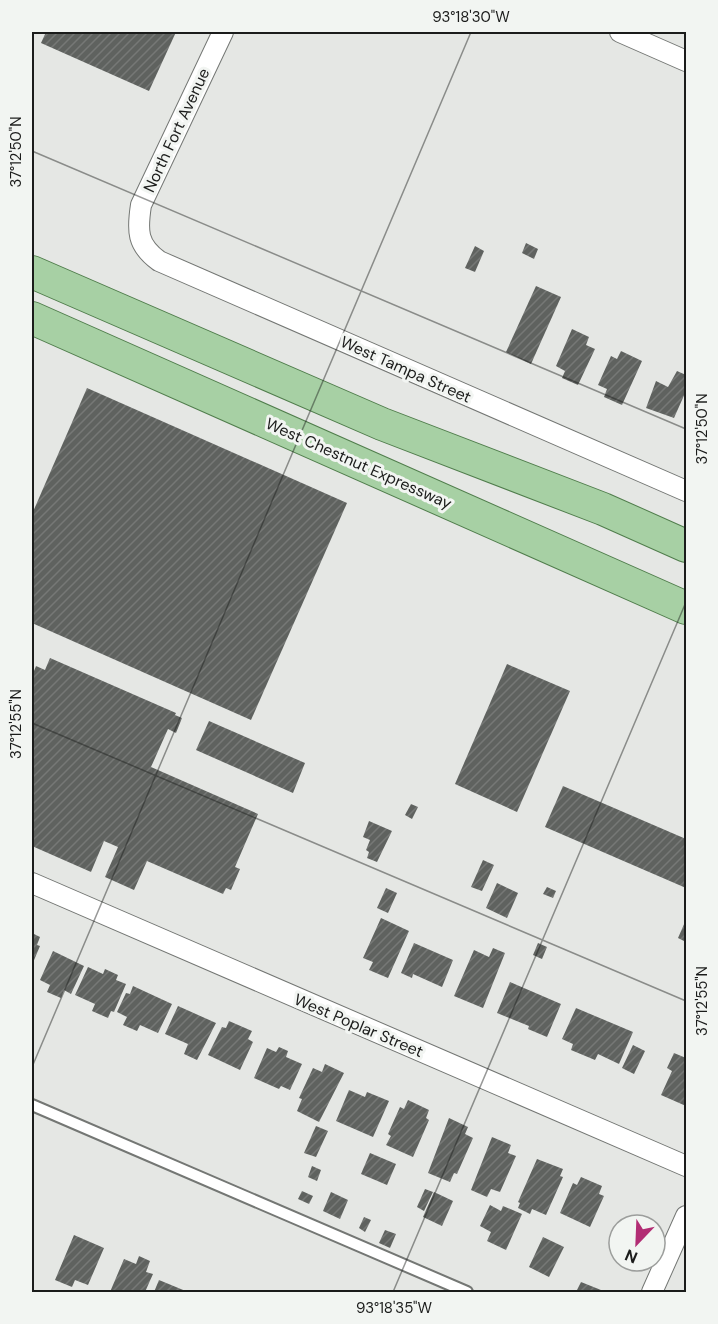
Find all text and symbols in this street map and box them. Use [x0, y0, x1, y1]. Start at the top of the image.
text: 93°18'30"W [432, 7, 510, 27]
street label: North Fort Avenue [138, 65, 214, 196]
text: 37°12'50"N [6, 116, 26, 188]
street label: West Tampa Street [337, 331, 474, 408]
text: 37°12'50"N [692, 393, 712, 465]
street label: West Chestnut Expressway [263, 413, 455, 514]
text: 37°12'55"N [6, 689, 26, 759]
text: 37°12'55"N [692, 966, 712, 1036]
street label: West Poplar Street [291, 989, 426, 1062]
north arrow [607, 1213, 667, 1273]
text: N [622, 1244, 641, 1268]
text: 93°18'35"W [356, 1298, 432, 1318]

